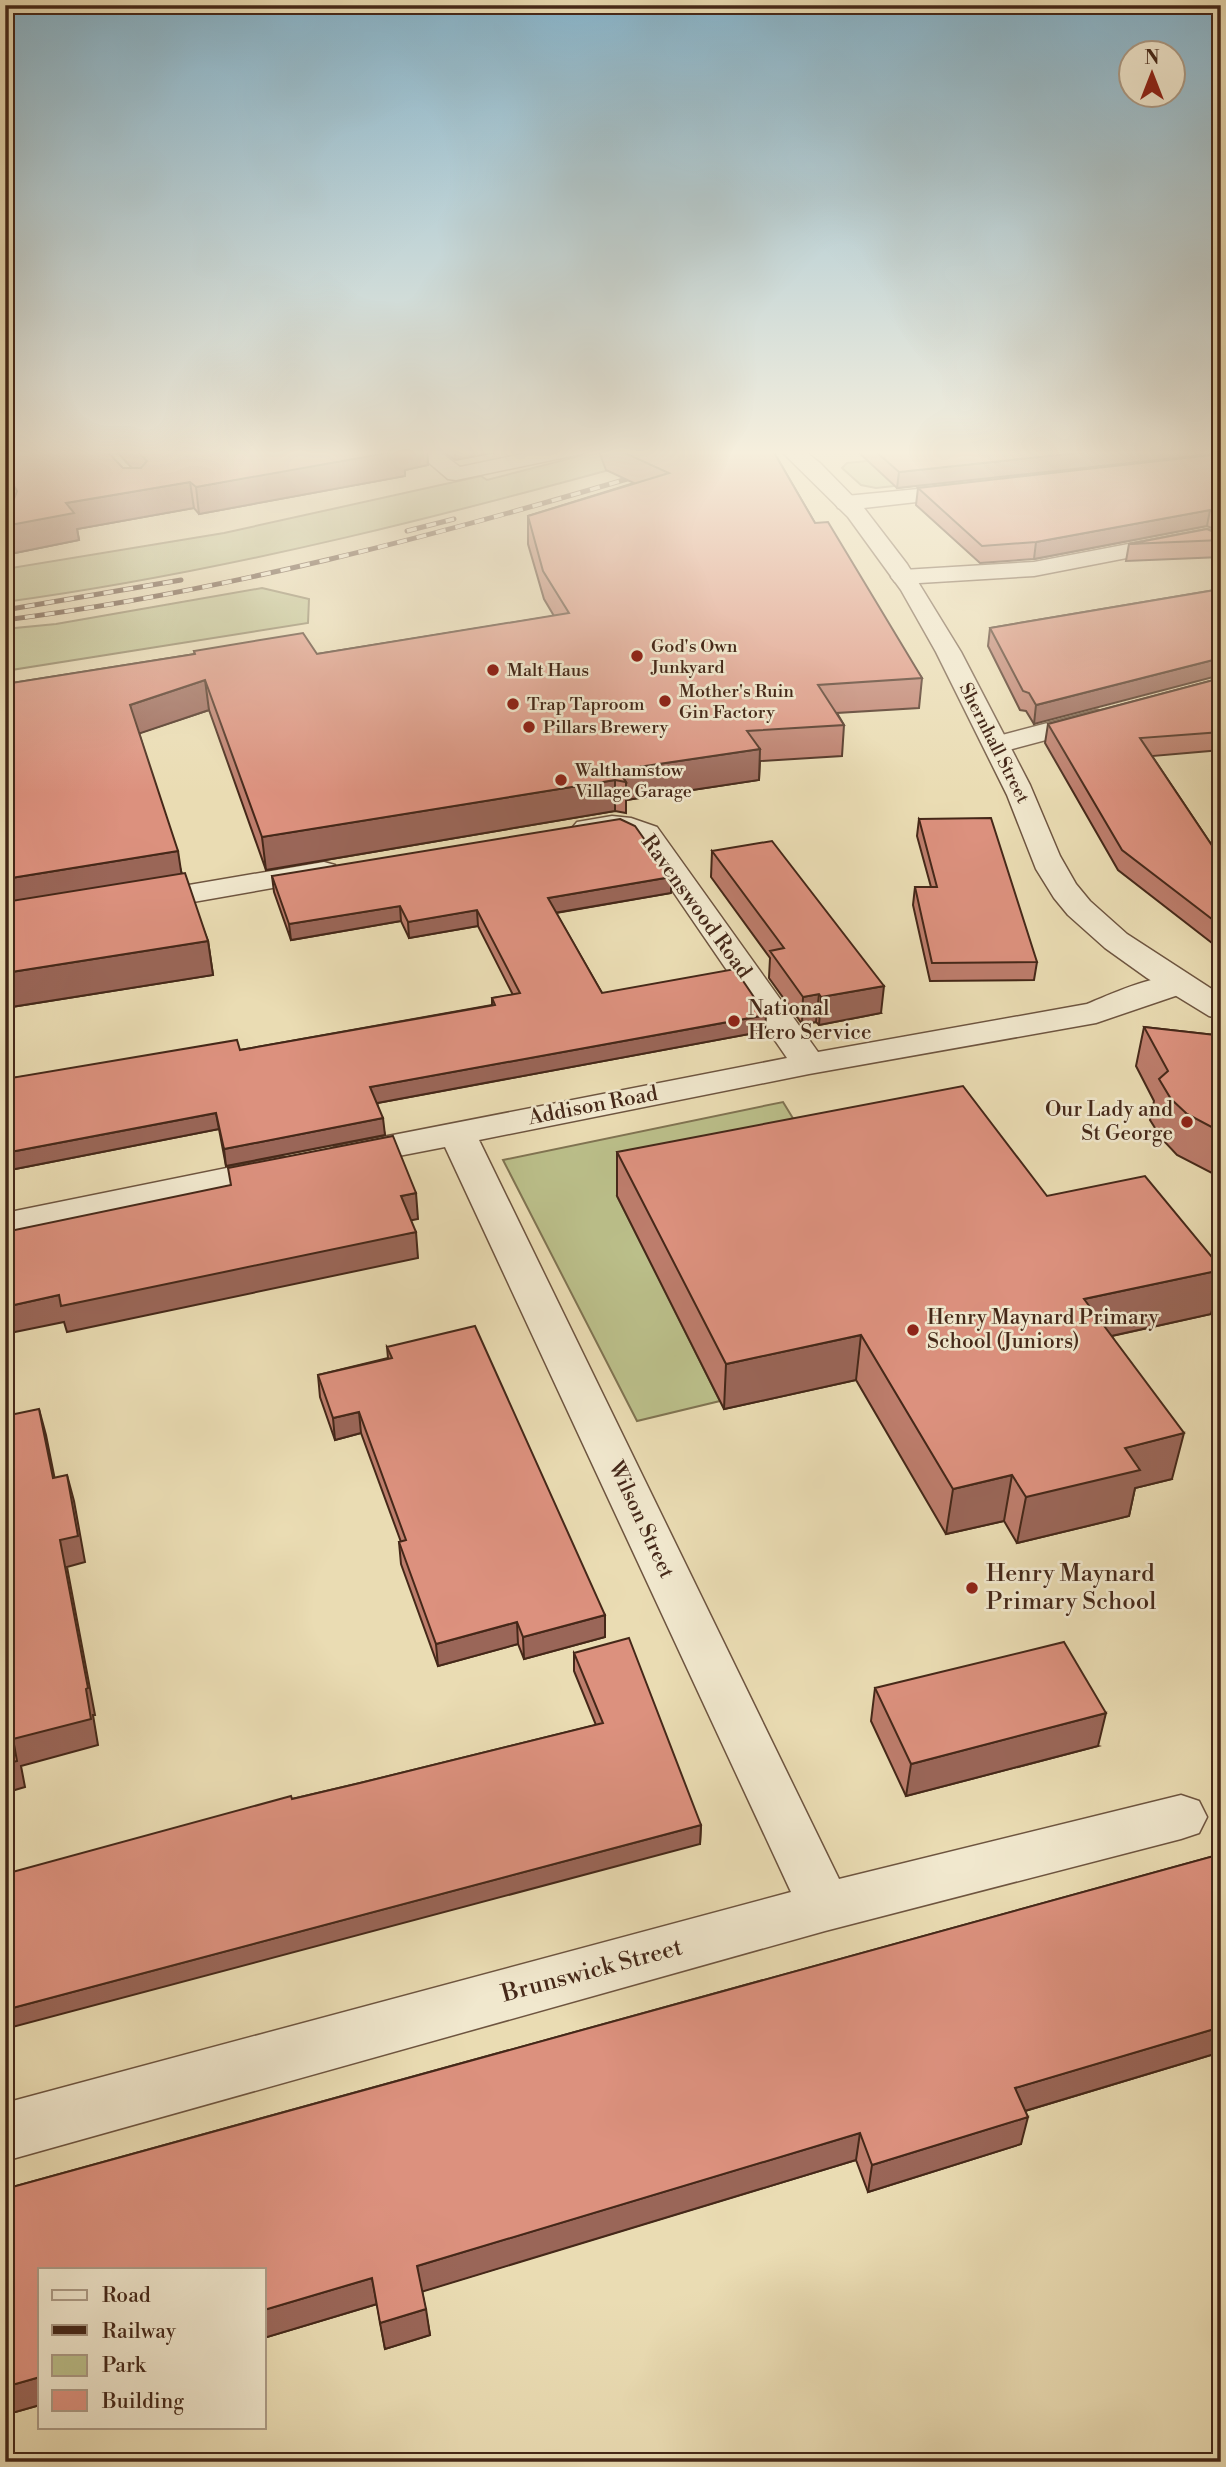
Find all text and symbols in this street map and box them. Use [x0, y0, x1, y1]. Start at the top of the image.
north arrow [1118, 38, 1188, 108]
text: N [1144, 46, 1160, 70]
place label: God's Own Junkyard [650, 635, 738, 679]
marker: God's Own Junkyard [629, 648, 645, 664]
place label: Malt Haus [507, 659, 589, 682]
marker: Malt Haus [485, 662, 501, 678]
street label: Shernhall Street [954, 679, 1035, 808]
place label: Mother's Ruin Gin Factory [679, 680, 794, 724]
place label: Trap Taproom [527, 693, 645, 716]
marker: Mother's Ruin Gin Factory [657, 693, 673, 709]
marker: Trap Taproom [505, 696, 521, 712]
place label: Pillars Brewery [543, 716, 669, 739]
marker: Pillars Brewery [521, 719, 537, 735]
place label: Walthamstow Village Garage [574, 759, 692, 803]
marker: Walthamstow Village Garage [553, 772, 569, 788]
street label: Ravenswood Road [635, 830, 757, 984]
place label: National Hero Service [748, 996, 872, 1046]
marker: National Hero Service [726, 1013, 742, 1029]
street label: Addison Road [525, 1081, 660, 1131]
place label: Our Lady and St George [1045, 1097, 1173, 1147]
marker: Our Lady and St George [1179, 1114, 1195, 1130]
place label: Henry Maynard Primary School (Juniors) [927, 1305, 1159, 1355]
marker: Henry Maynard Primary School (Juniors) [905, 1322, 921, 1338]
street label: Wilson Street [602, 1456, 680, 1583]
place label: Henry Maynard Primary School [986, 1559, 1156, 1617]
marker: Henry Maynard Primary School [964, 1580, 980, 1596]
street label: Brunswick Street [497, 1932, 686, 2010]
legend [38, 2268, 266, 2428]
text: Road [102, 2283, 151, 2309]
text: Railway [102, 2319, 177, 2345]
text: Park [102, 2353, 147, 2379]
text: Building [101, 2389, 184, 2415]

